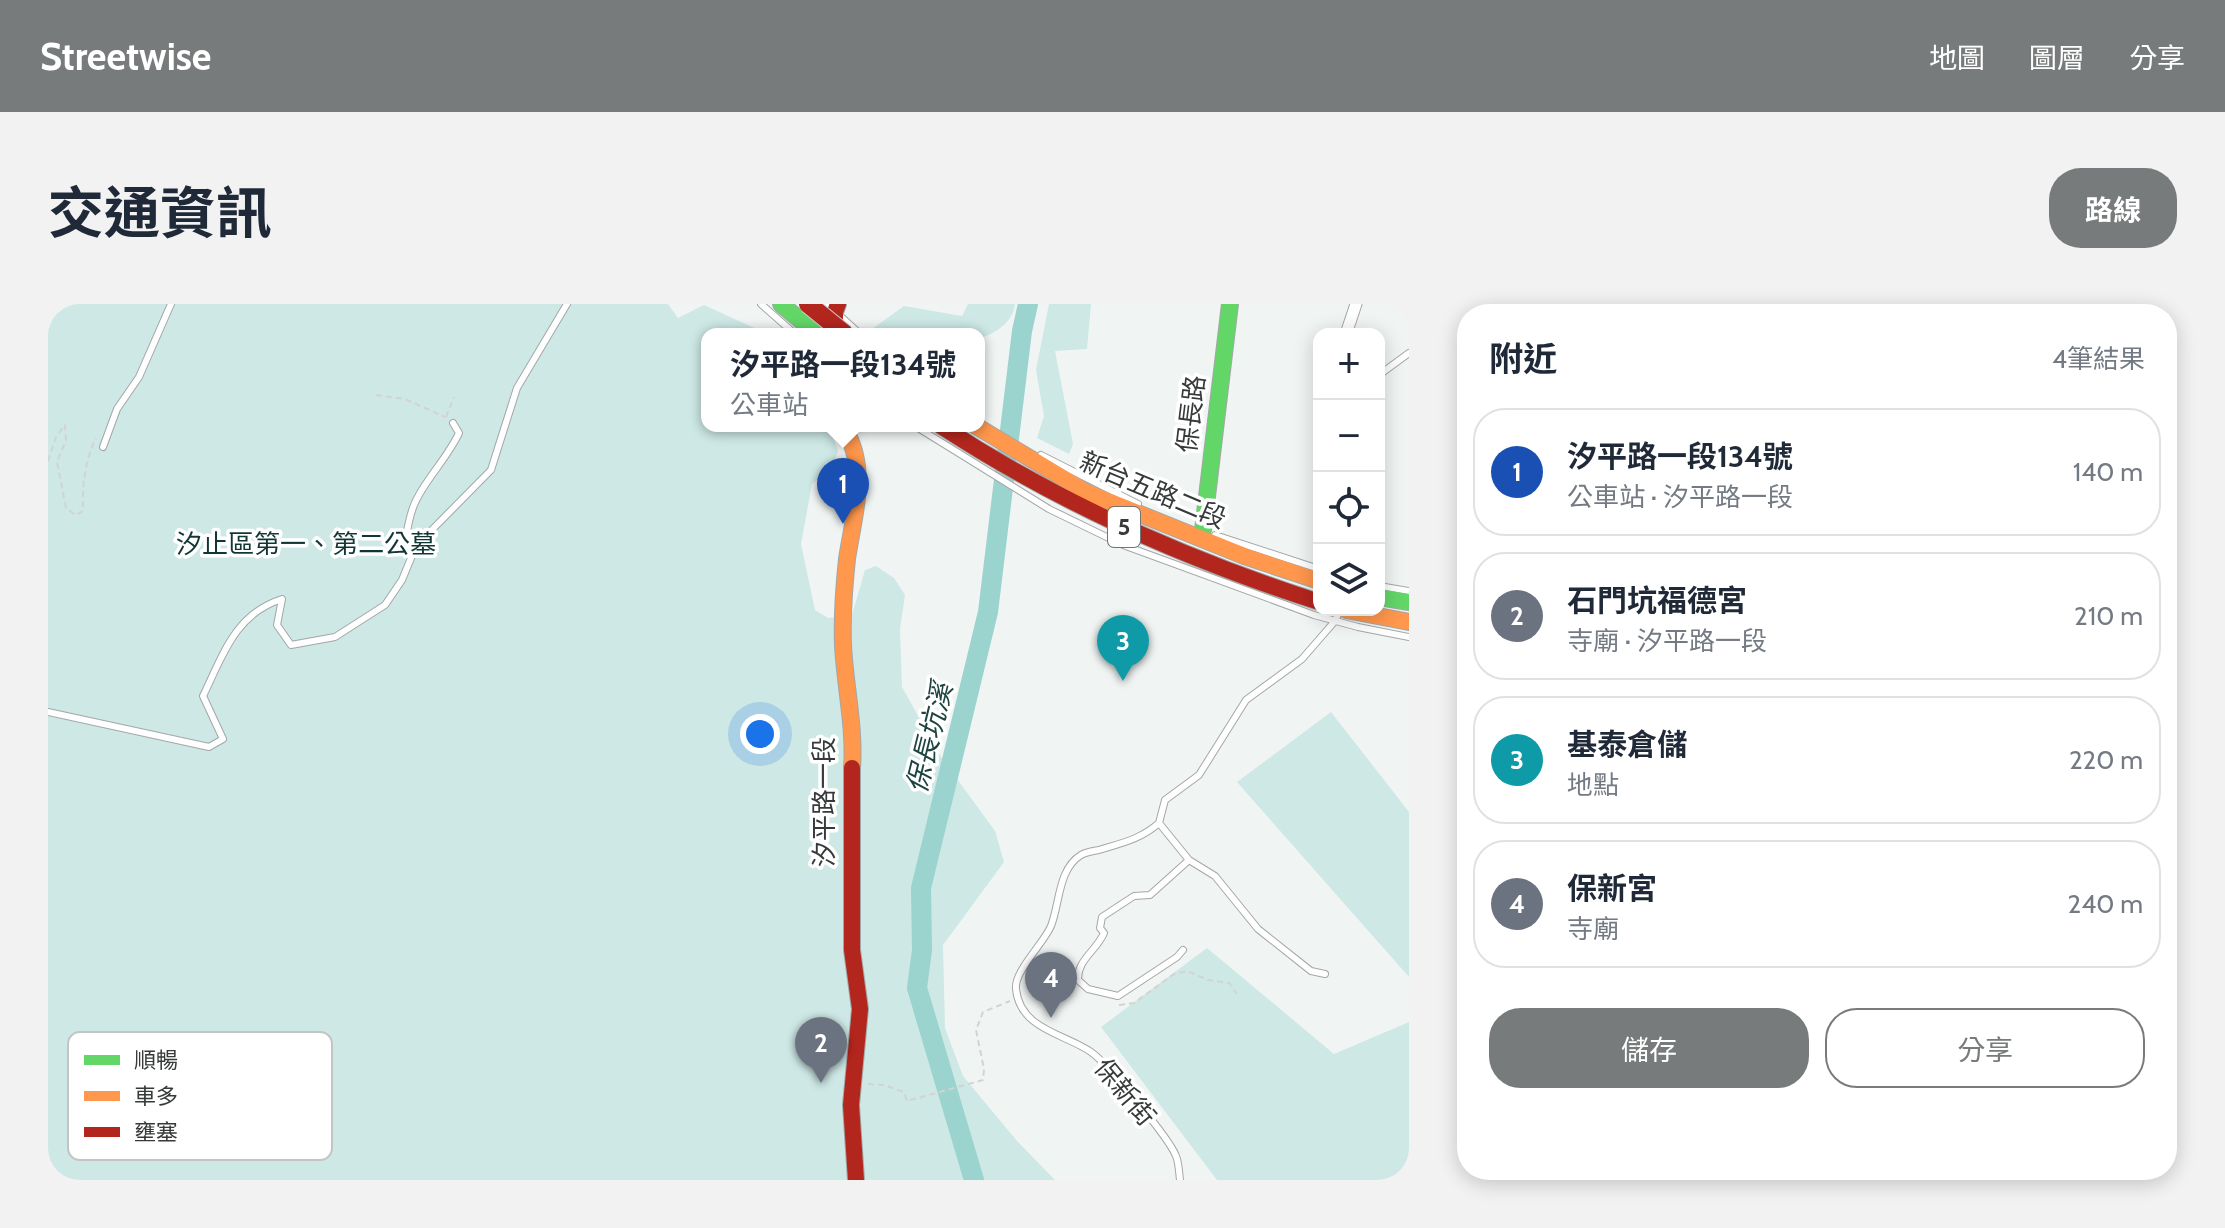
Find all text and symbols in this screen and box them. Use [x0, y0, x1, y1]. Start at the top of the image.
text: Streetwise [40, 33, 211, 80]
text: 地圖 [1929, 41, 1985, 75]
text: 圖層 [2029, 41, 2085, 75]
text: 分享 [2129, 41, 2185, 75]
button: 路線 [2049, 168, 2177, 248]
text: 交通資訊 [48, 179, 272, 247]
popup [701, 328, 985, 432]
map controls [1313, 328, 1385, 616]
button: + [1313, 328, 1385, 400]
text: 附近 [1489, 338, 1557, 380]
text: 4筆結果 [2052, 343, 2145, 375]
text: 汐平路一段134號 [730, 346, 956, 383]
street label: 保長路 [1170, 373, 1212, 455]
text: 公車站 [730, 389, 808, 421]
button: − [1313, 400, 1385, 472]
text: 汐平路一段134號 [1567, 438, 1793, 475]
street label: 新台五路二段 [1075, 445, 1231, 535]
text: 1 [1512, 456, 1522, 488]
text: 140 m [2073, 456, 2143, 488]
pin: 1 [817, 458, 869, 524]
button: locate [1313, 472, 1385, 544]
text: 公車站 · 汐平路一段 [1567, 481, 1793, 513]
road number: 5 [1108, 507, 1140, 547]
park label: 汐止區第一、第二公墓 [176, 528, 436, 560]
button: layers [1313, 544, 1385, 616]
text: 石門坑福德宮 [1567, 582, 1747, 619]
text: 2 [1510, 600, 1524, 632]
text: 210 m [2074, 600, 2143, 632]
pin: 3 [1097, 615, 1149, 681]
text: 寺廟 · 汐平路一段 [1567, 625, 1767, 657]
water label: 保長坑溪 [899, 676, 960, 796]
your location [740, 714, 780, 754]
text: 基泰倉儲 [1567, 726, 1687, 763]
street label: 汐平路一段 [808, 737, 840, 867]
text: 3 [1510, 744, 1524, 776]
text: 220 m [2069, 744, 2143, 776]
text: 地點 [1567, 769, 1619, 801]
text: 保新宮 [1567, 870, 1657, 907]
text: 4 [1509, 888, 1525, 920]
text: 240 m [2068, 888, 2143, 920]
text: 寺廟 [1567, 913, 1619, 945]
pin: 4 [1025, 952, 1077, 1018]
button: 儲存 [1489, 1008, 1809, 1088]
button: 分享 [1825, 1008, 2145, 1088]
pin: 2 [795, 1017, 847, 1083]
legend [68, 1032, 332, 1160]
text: 順暢 [134, 1047, 178, 1074]
street label: 保新街 [1088, 1052, 1162, 1132]
text: 車多 [134, 1083, 178, 1110]
text: 壅塞 [134, 1119, 178, 1146]

